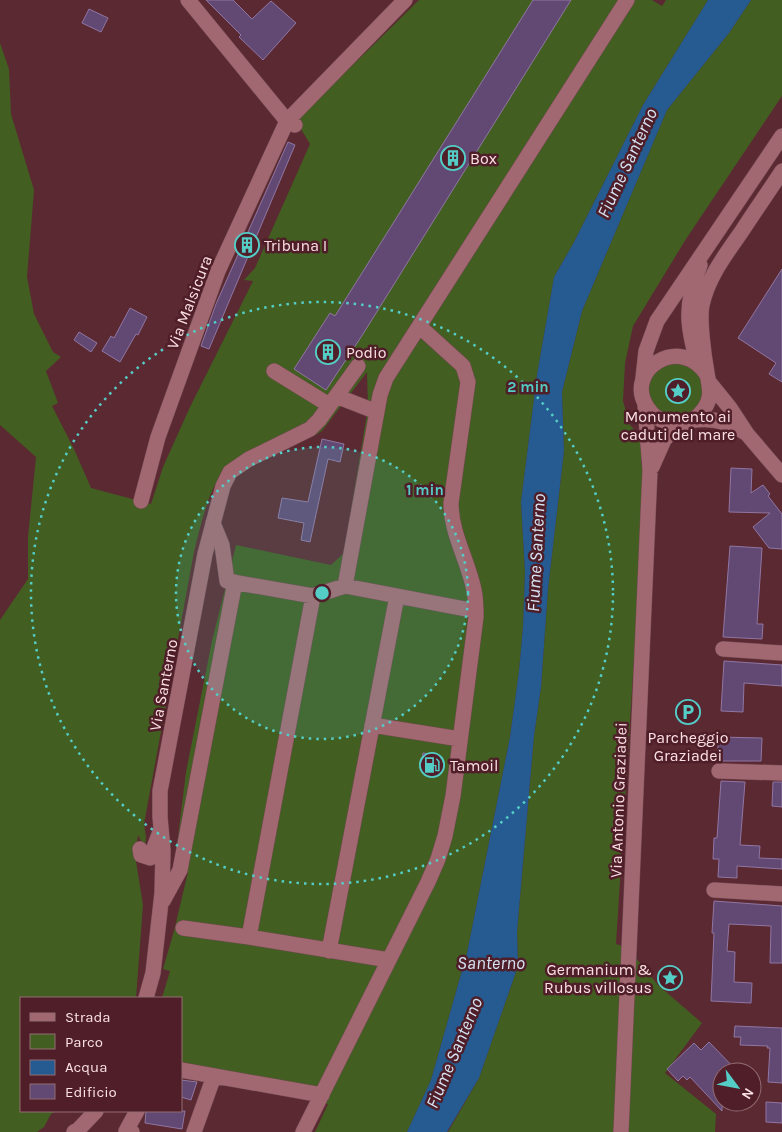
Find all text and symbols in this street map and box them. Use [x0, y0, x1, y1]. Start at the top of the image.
water label: Fiume Santerno [592, 105, 662, 221]
building icon: Box [440, 145, 466, 171]
place label: Box [470, 149, 497, 168]
building icon: Tribuna I [234, 232, 260, 258]
place label: Tribuna I [264, 236, 327, 255]
street label: Via Malsicura [163, 253, 216, 352]
building icon: Podio [315, 339, 341, 365]
place label: Podio [346, 343, 387, 362]
text: 2 min [507, 378, 549, 396]
place icon: Monumento ai caduti del mare [665, 378, 691, 404]
place label: Monumento ai caduti del mare [621, 407, 735, 444]
text: 1 min [406, 481, 444, 499]
water label: Fiume Santerno [522, 493, 550, 613]
centre of rings [313, 584, 331, 602]
street label: Via Santerno [145, 638, 182, 733]
parking icon: Parcheggio Graziadei [675, 699, 701, 725]
street label: Via Antonio Graziadei [606, 722, 631, 878]
place label: Parcheggio Graziadei [647, 728, 729, 765]
fuel station icon: Tamoil [419, 752, 445, 778]
place label: Tamoil [450, 756, 498, 775]
water label: Santerno [457, 952, 525, 974]
place label: Germanium & Rubus villosus [544, 960, 652, 997]
place icon: Germanium & Rubus villosus [657, 965, 683, 991]
water label: Fiume Santerno [421, 994, 487, 1112]
legend [20, 997, 182, 1112]
text: Strada [65, 1008, 111, 1026]
text: Parco [65, 1033, 103, 1051]
text: Acqua [65, 1058, 107, 1076]
north arrow [712, 1062, 762, 1112]
text: Edificio [65, 1083, 117, 1101]
text: N [738, 1085, 757, 1102]

